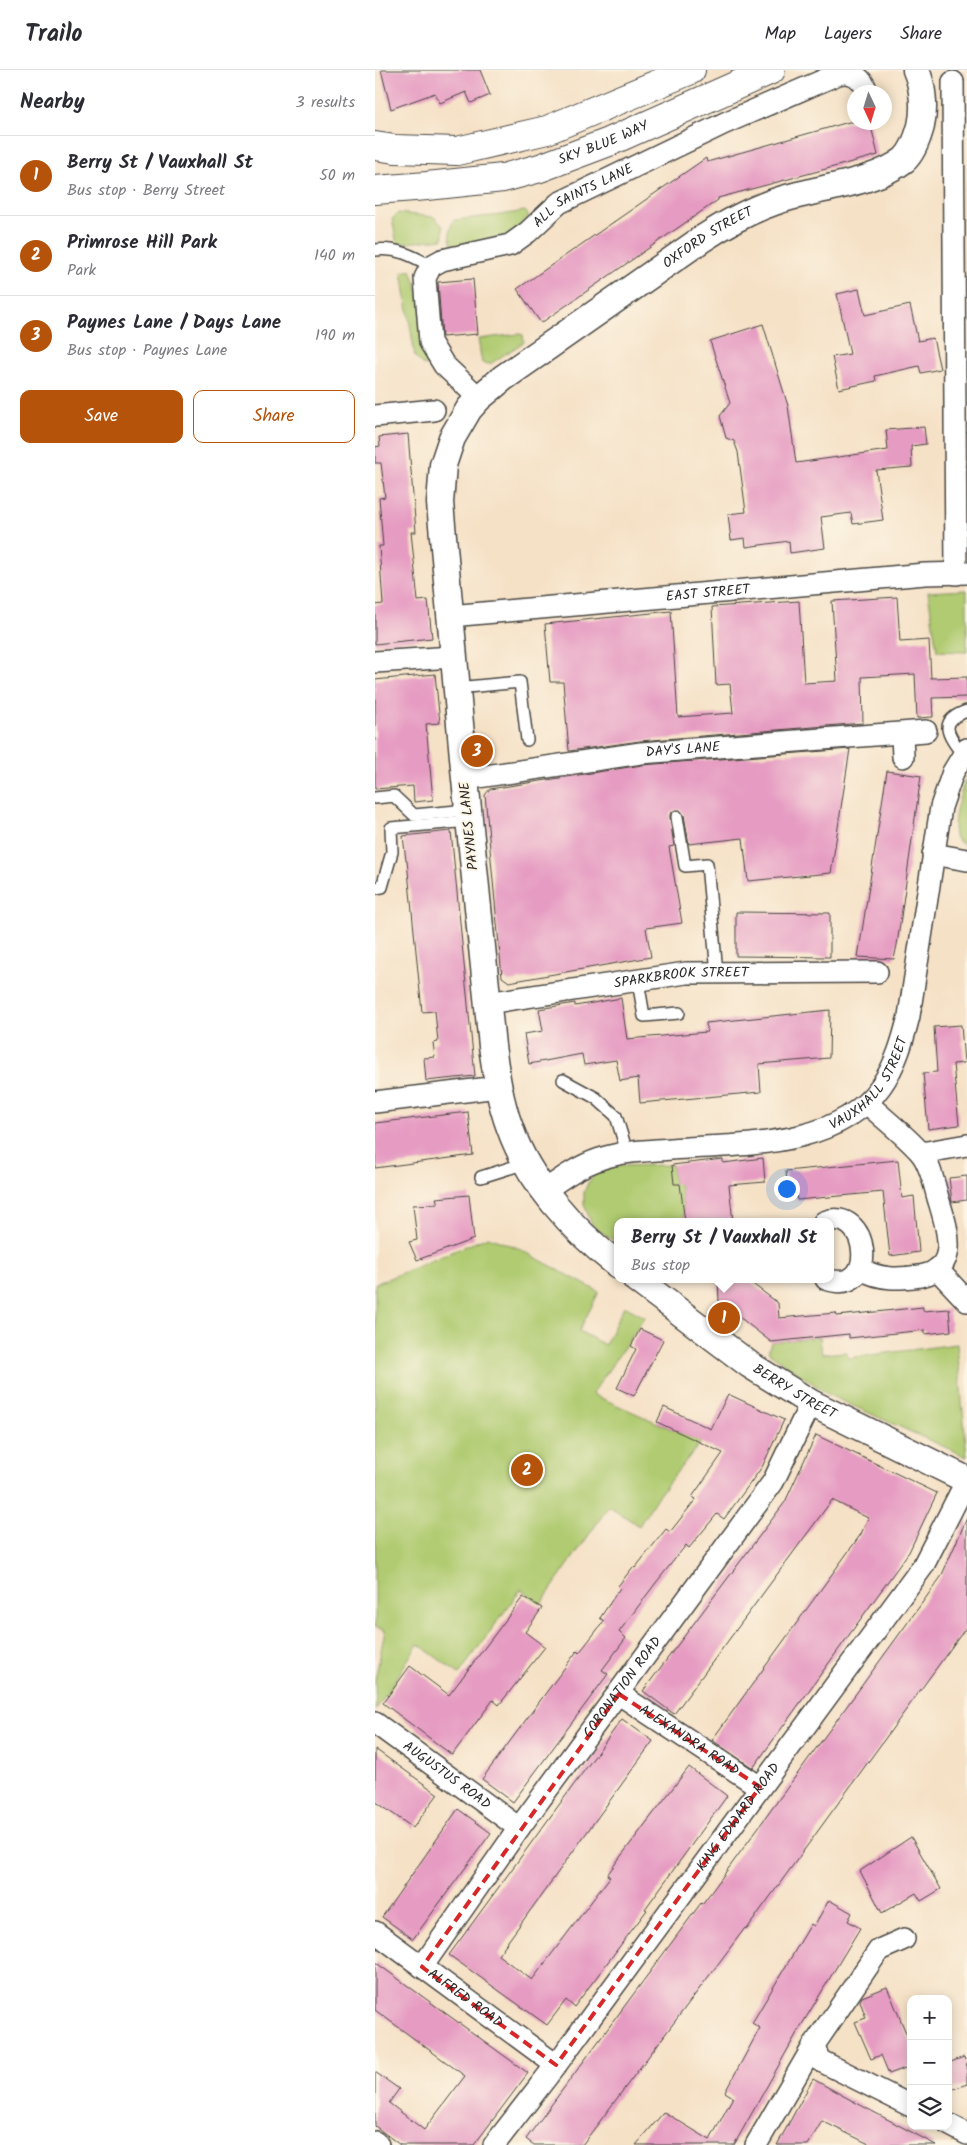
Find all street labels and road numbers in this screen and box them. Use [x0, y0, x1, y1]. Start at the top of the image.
street label: SKY BLUE WAY [555, 114, 653, 171]
street label: ALL SAINTS LANE [528, 157, 638, 233]
street label: OXFORD STREET [658, 200, 758, 274]
street label: EAST STREET [665, 578, 752, 608]
street label: DAY'S LANE [645, 736, 722, 764]
street label: PAYNES LANE [453, 780, 485, 871]
street label: SPARKBROOK STREET [612, 962, 750, 995]
street label: VAUXHALL STREET [826, 1033, 914, 1136]
street label: BERRY STREET [749, 1358, 842, 1426]
street label: CORONATION ROAD [577, 1632, 667, 1743]
street label: ALEXANDRA ROAD [634, 1699, 744, 1782]
street label: AUGUSTUS ROAD [398, 1736, 496, 1815]
street label: KING EDWARD ROAD [691, 1758, 786, 1876]
street label: ALFRED ROAD [423, 1963, 508, 2033]

